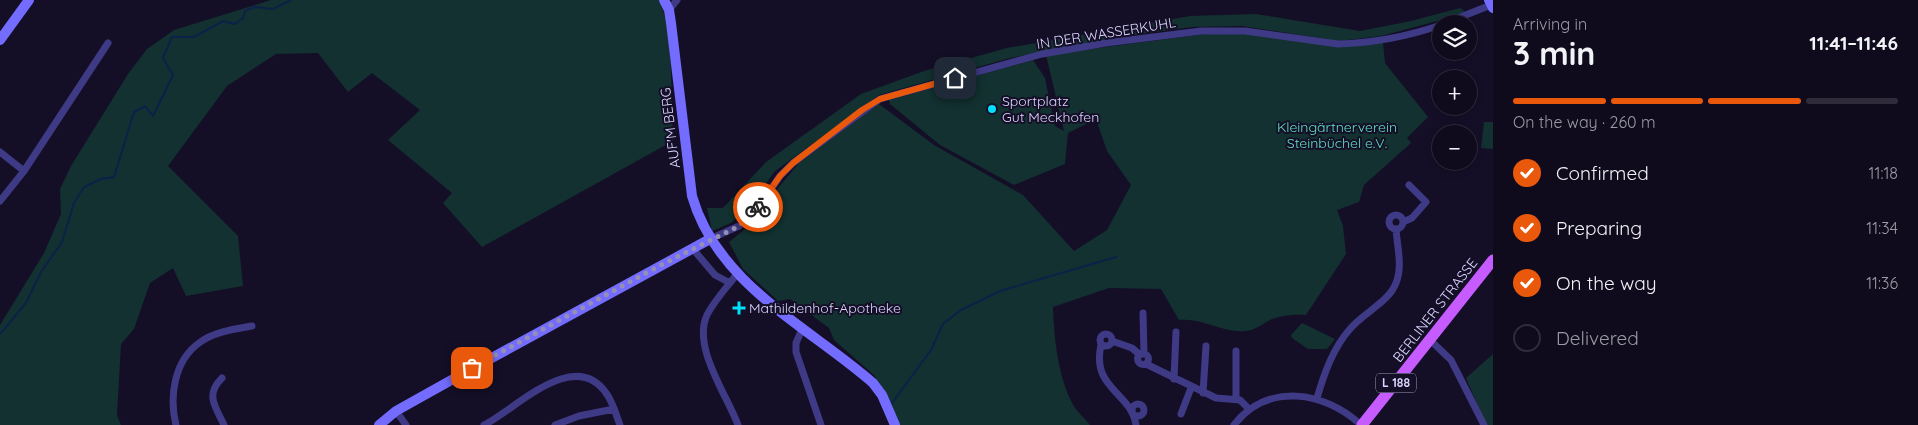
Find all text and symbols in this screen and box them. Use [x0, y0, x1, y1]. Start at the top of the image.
street label: IN DER WASSERKUHL [1035, 13, 1177, 53]
text: Arriving in [1513, 14, 1587, 34]
map controls [1432, 15, 1477, 170]
button: layers [1432, 15, 1477, 60]
text: 11:41–11:46 [1809, 31, 1898, 55]
text: 3 min [1513, 33, 1595, 73]
pin [934, 57, 976, 99]
icon: home [941, 64, 969, 92]
button: + [1432, 70, 1477, 115]
street label: AUF'M BERG [656, 87, 684, 169]
place label: Sportplatz Gut Meckhofen [1002, 92, 1099, 126]
marker: Sportplatz Gut Meckhofen [986, 103, 998, 115]
text: On the way · 260 m [1513, 112, 1655, 132]
park label: Kleingärtnerverein Steinbüchel e.V. [1277, 118, 1397, 152]
button: − [1432, 125, 1477, 170]
icon: check [1513, 159, 1541, 187]
text: Confirmed [1556, 161, 1649, 185]
text: 11:18 [1869, 163, 1898, 183]
courier [733, 182, 783, 232]
icon: bike [744, 193, 772, 221]
icon: check [1513, 214, 1541, 242]
text: Preparing [1556, 216, 1642, 240]
text: 11:34 [1866, 218, 1898, 238]
street label: BERLINER STRASSE [1389, 254, 1481, 366]
icon: check [1513, 269, 1541, 297]
text: On the way [1556, 271, 1657, 295]
text: 11:36 [1866, 273, 1898, 293]
place label: Mathildenhof-Apotheke [749, 299, 901, 317]
marker: Mathildenhof-Apotheke [733, 302, 745, 314]
text: Delivered [1556, 326, 1639, 350]
pin [451, 347, 493, 389]
icon: bag [458, 354, 486, 382]
road number: L 188 [1376, 373, 1416, 392]

